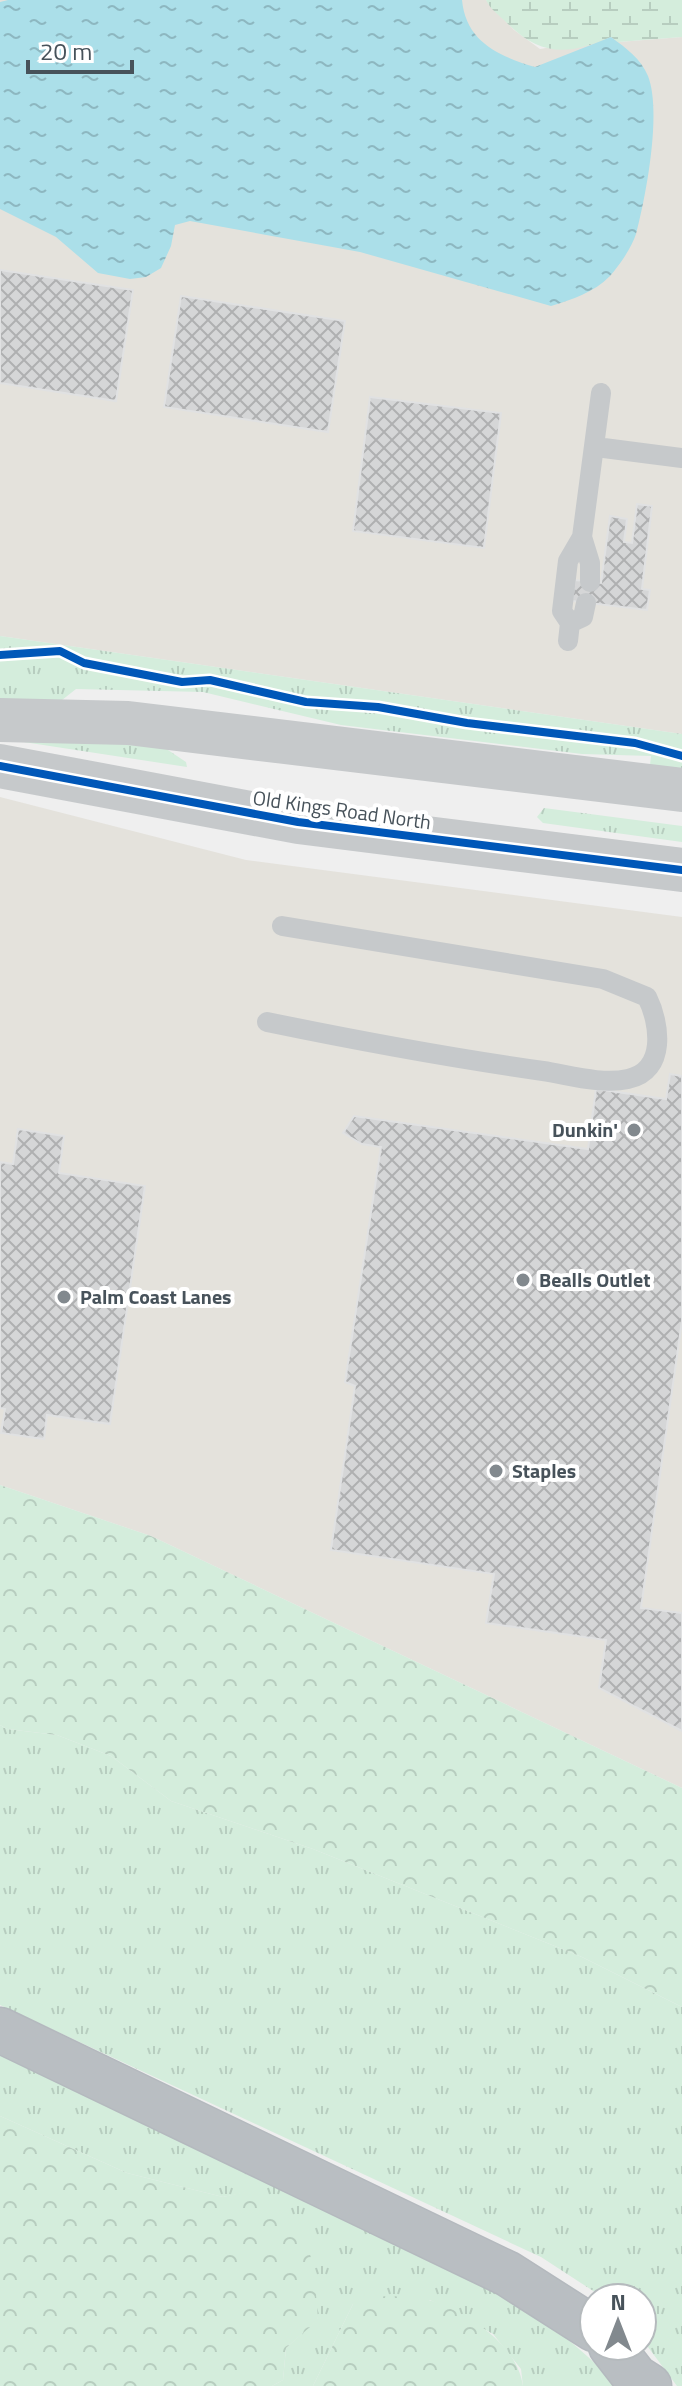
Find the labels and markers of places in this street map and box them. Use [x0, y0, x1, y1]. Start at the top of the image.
place label: Dunkin' [552, 1114, 618, 1145]
marker: Dunkin' [625, 1121, 643, 1139]
place label: Bealls Outlet [539, 1264, 651, 1295]
marker: Bealls Outlet [514, 1271, 532, 1289]
place label: Palm Coast Lanes [80, 1281, 232, 1312]
marker: Palm Coast Lanes [55, 1288, 73, 1306]
place label: Staples [512, 1455, 576, 1486]
marker: Staples [487, 1462, 505, 1480]

